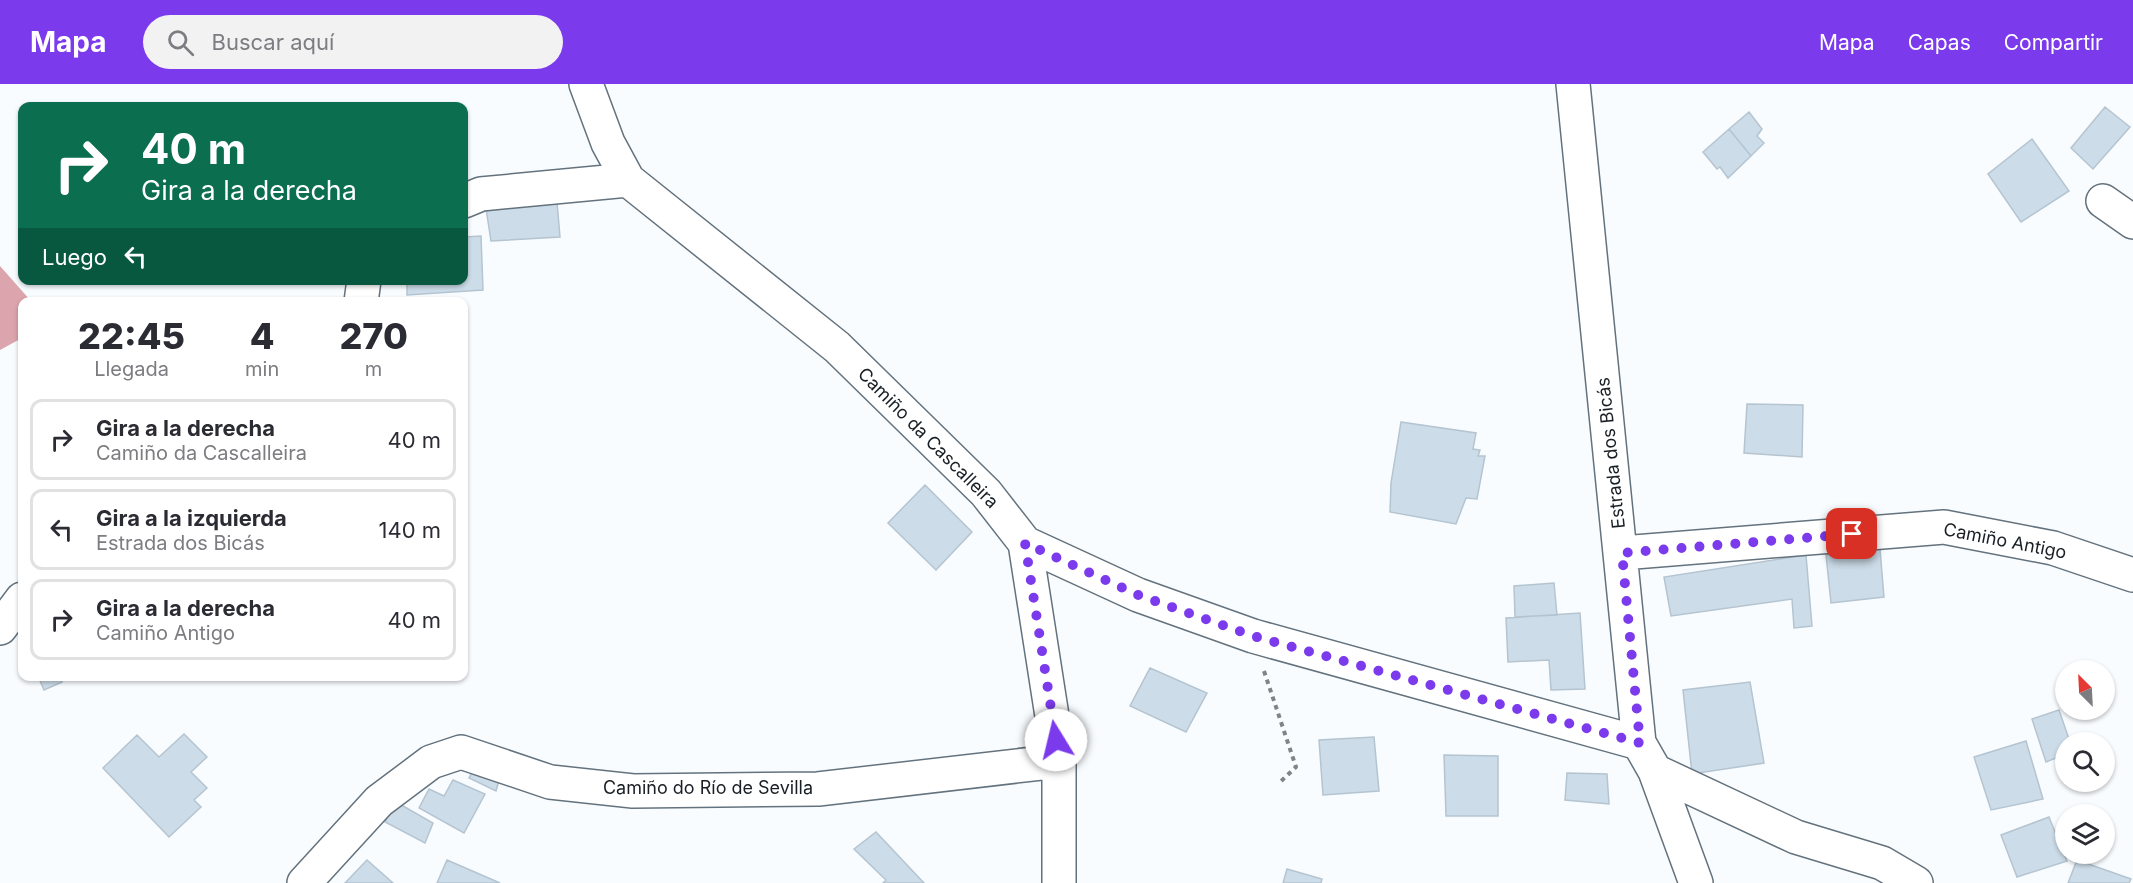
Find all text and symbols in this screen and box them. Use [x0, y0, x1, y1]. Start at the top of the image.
search box [143, 15, 563, 69]
text: Mapa [30, 25, 107, 59]
icon: search [164, 26, 197, 59]
text: Buscar aquí [212, 29, 334, 55]
text: Mapa [1819, 30, 1875, 55]
text: Capas [1908, 30, 1971, 55]
text: Compartir [2004, 30, 2103, 55]
text: 40 m [141, 123, 246, 174]
icon: right [42, 126, 120, 204]
text: Gira a la derecha [141, 174, 357, 207]
icon: left [119, 240, 152, 273]
text: Luego [42, 244, 107, 270]
text: 22:45 [78, 314, 185, 358]
text: 4 [250, 314, 275, 358]
text: 270 [339, 314, 408, 358]
text: Llegada [94, 357, 169, 381]
text: min [245, 357, 279, 381]
text: m [365, 357, 382, 381]
street label: Camiño da Cascalleira [854, 363, 1003, 512]
street label: Estrada dos Bicás [1592, 376, 1629, 530]
text: Gira a la derecha [96, 415, 275, 441]
icon: right [45, 423, 78, 456]
text: 40 m [387, 427, 441, 453]
text: Camiño da Cascalleira [96, 441, 307, 465]
text: Gira a la izquierda [96, 505, 287, 531]
pin [1826, 508, 1877, 559]
icon: left [45, 513, 78, 546]
text: 140 m [379, 517, 441, 543]
icon: arrive [1835, 517, 1868, 550]
street label: Camiño Antigo [1942, 518, 2068, 563]
text: Estrada dos Bicás [96, 531, 265, 555]
text: Gira a la derecha [96, 595, 275, 621]
icon: right [45, 603, 78, 636]
text: 40 m [387, 607, 441, 633]
text: Camiño Antigo [96, 621, 235, 645]
north arrow [2055, 660, 2115, 720]
map controls [2055, 660, 2115, 864]
position arrow [1024, 708, 1088, 772]
button: search [2055, 732, 2115, 792]
street label: Camiño do Río de Sevilla [603, 777, 813, 798]
button: layers [2055, 804, 2115, 864]

